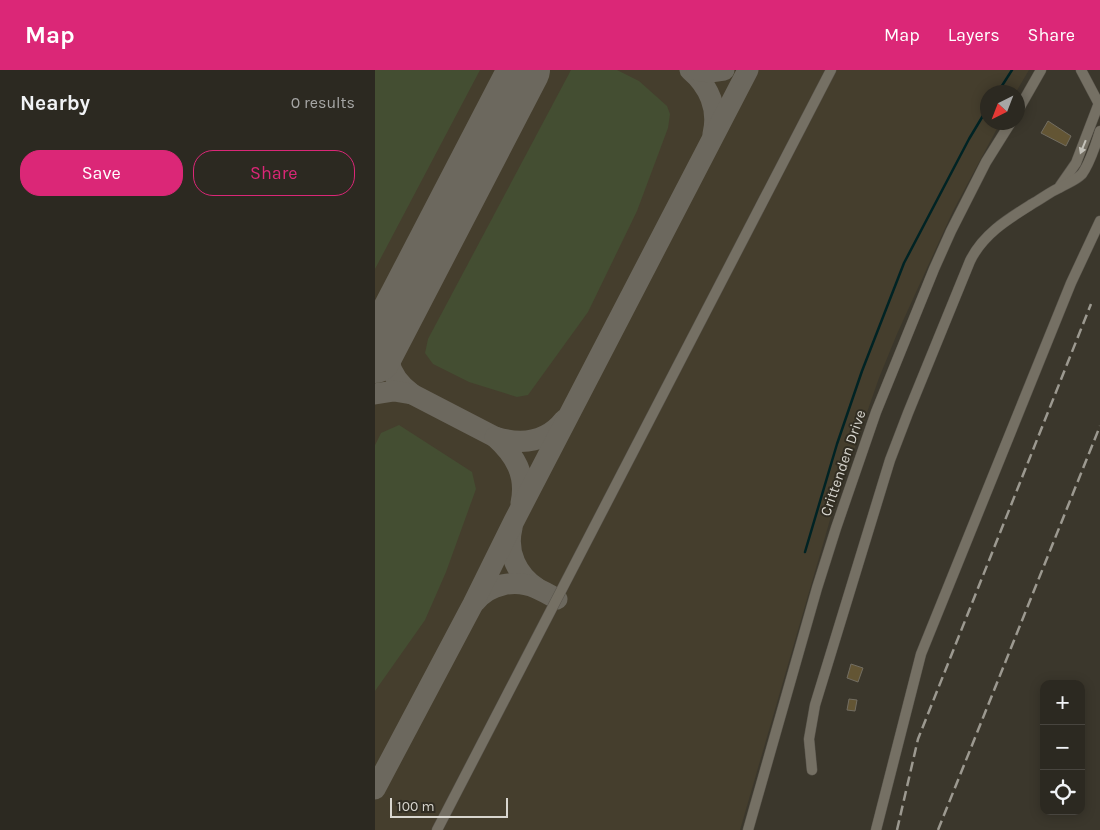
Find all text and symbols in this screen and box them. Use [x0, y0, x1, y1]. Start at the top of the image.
text: Map [25, 21, 75, 49]
text: Map [884, 24, 920, 46]
text: Layers [948, 24, 1000, 46]
text: Share [1028, 24, 1075, 46]
north arrow [980, 85, 1025, 130]
text: Nearby [20, 91, 90, 115]
text: 0 results [291, 93, 355, 112]
one-way arrow [1078, 140, 1086, 154]
button: Save [20, 150, 183, 196]
button: Share [193, 150, 355, 196]
street label: Crittenden Drive [816, 407, 870, 519]
map controls [1040, 680, 1085, 815]
button: + [1040, 680, 1085, 725]
button: − [1040, 725, 1085, 770]
button: locate [1040, 770, 1085, 815]
scale bar [390, 795, 507, 818]
text: 100 m [397, 798, 435, 815]

